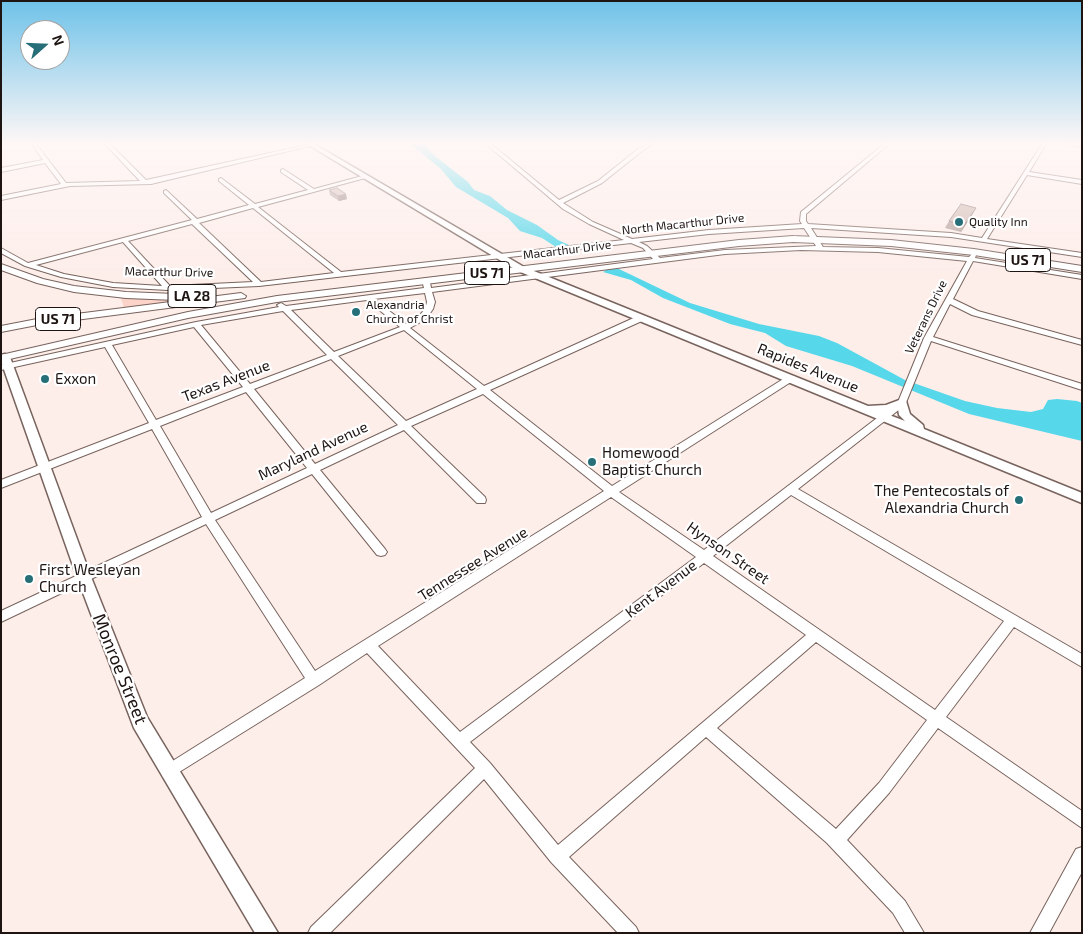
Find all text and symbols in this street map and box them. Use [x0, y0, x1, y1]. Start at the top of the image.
north arrow [20, 20, 70, 70]
text: N [49, 32, 68, 48]
street label: North Macarthur Drive [621, 210, 745, 238]
place label: Quality Inn [969, 215, 1028, 229]
marker: Quality Inn [953, 216, 965, 228]
street label: Macarthur Drive [522, 237, 612, 263]
road number: US 71 [1006, 248, 1050, 272]
road number: US 71 [464, 262, 510, 284]
street label: Macarthur Drive [125, 264, 213, 280]
street label: Veterans Drive [902, 278, 950, 356]
road number: LA 28 [168, 284, 216, 308]
place label: Alexandria Church of Christ [366, 298, 453, 326]
marker: Alexandria Church of Christ [350, 306, 362, 318]
road number: US 71 [36, 308, 80, 330]
street label: Rapides Avenue [755, 339, 861, 397]
street label: Texas Avenue [180, 356, 272, 406]
place label: Exxon [55, 370, 96, 388]
marker: Exxon [39, 373, 51, 385]
street label: Maryland Avenue [255, 418, 371, 484]
place label: Homewood Baptist Church [602, 444, 702, 479]
marker: Homewood Baptist Church [586, 456, 598, 468]
place label: The Pentecostals of Alexandria Church [874, 482, 1009, 517]
marker: The Pentecostals of Alexandria Church [1013, 494, 1025, 506]
street label: Hynson Street [683, 518, 773, 588]
street label: Tennessee Avenue [415, 523, 531, 605]
street label: Kent Avenue [622, 556, 700, 622]
place label: First Wesleyan Church [39, 561, 140, 596]
marker: First Wesleyan Church [23, 573, 35, 585]
street label: Monroe Street [88, 611, 152, 727]

